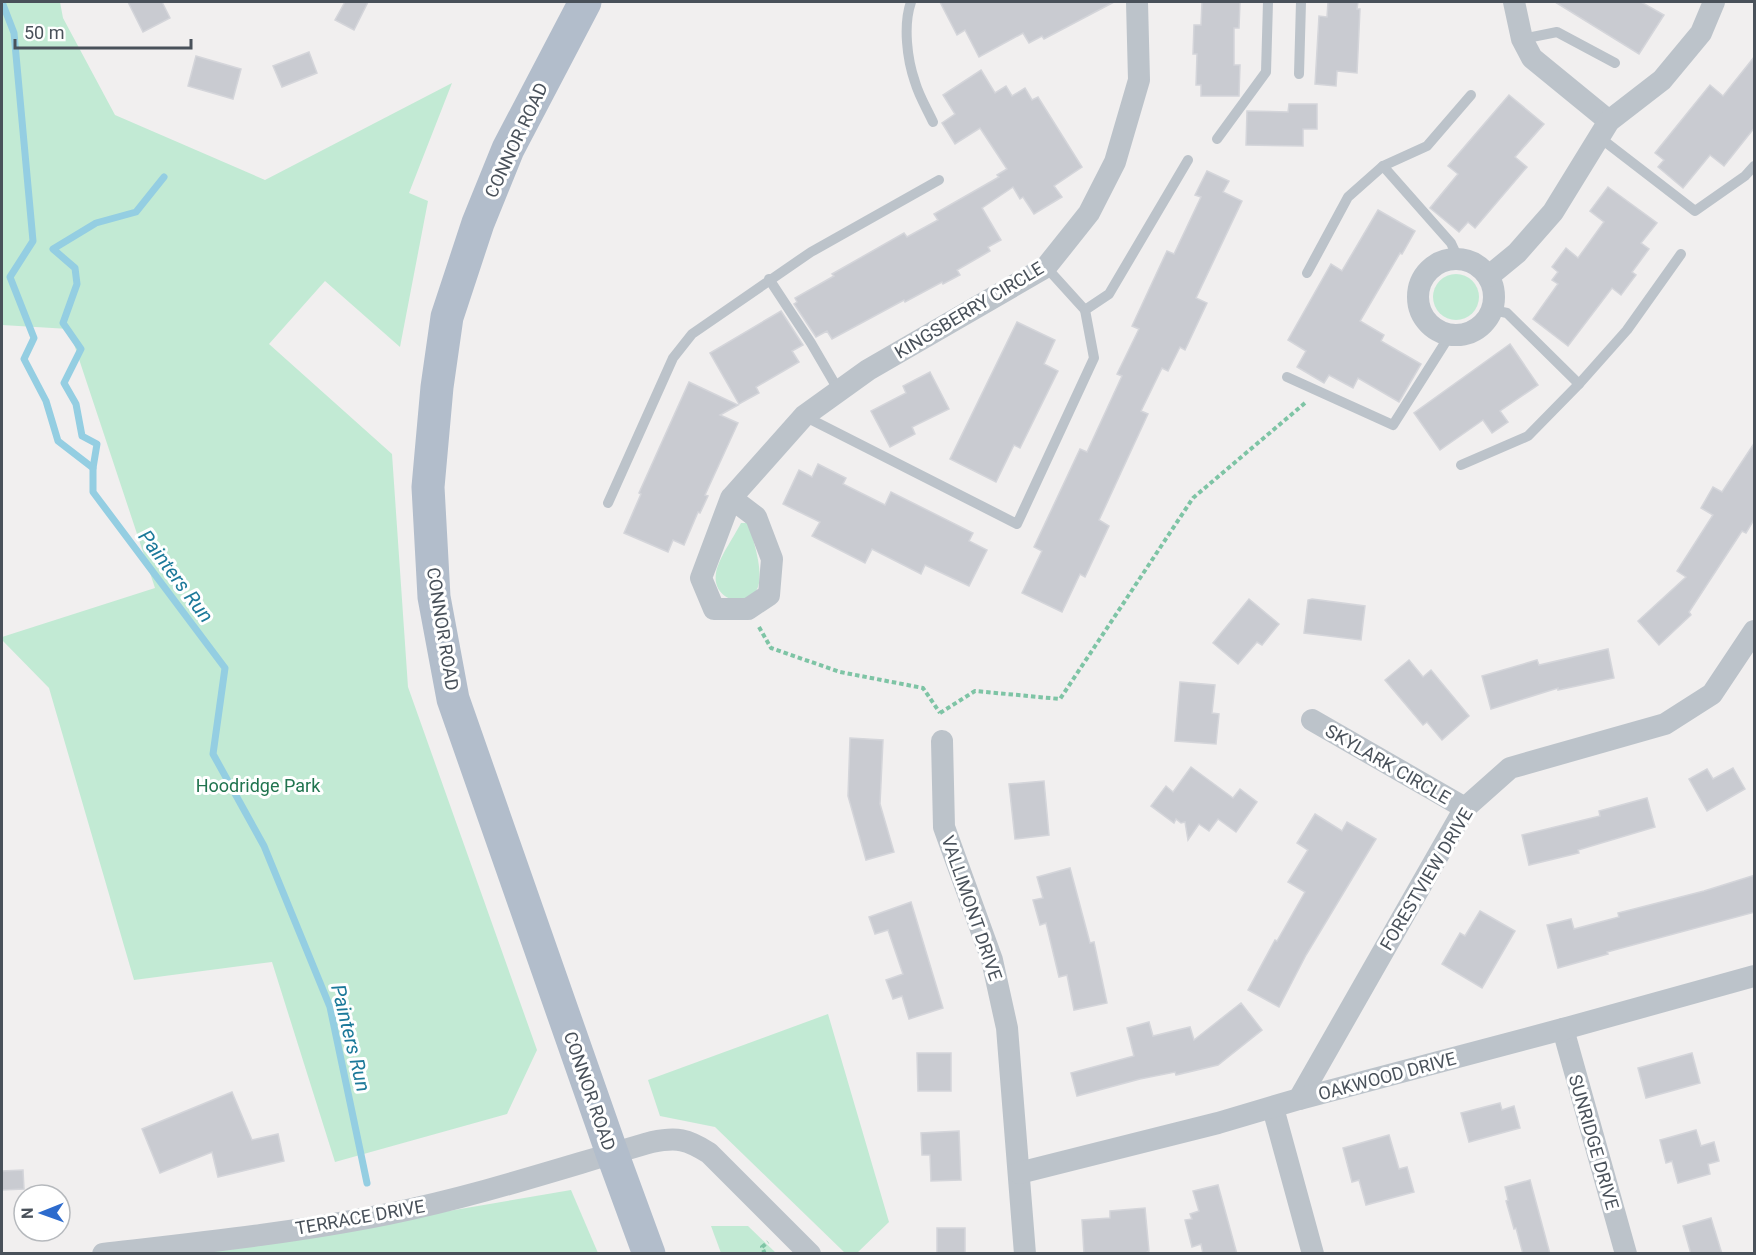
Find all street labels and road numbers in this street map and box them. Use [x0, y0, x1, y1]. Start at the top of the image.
street label: CONNOR ROAD [480, 79, 552, 201]
street label: KINGSBERRY CIRCLE [891, 257, 1047, 363]
street label: CONNOR ROAD [423, 566, 463, 692]
street label: SKYLARK CIRCLE [1322, 720, 1454, 808]
street label: FORESTVIEW DRIVE [1375, 804, 1477, 954]
street label: VALLIMONT DRIVE [937, 833, 1007, 983]
street label: CONNOR ROAD [560, 1029, 620, 1153]
street label: OAKWOOD DRIVE [1316, 1048, 1458, 1104]
street label: SUNRIDGE DRIVE [1565, 1072, 1623, 1212]
street label: TERRACE DRIVE [294, 1195, 426, 1239]

